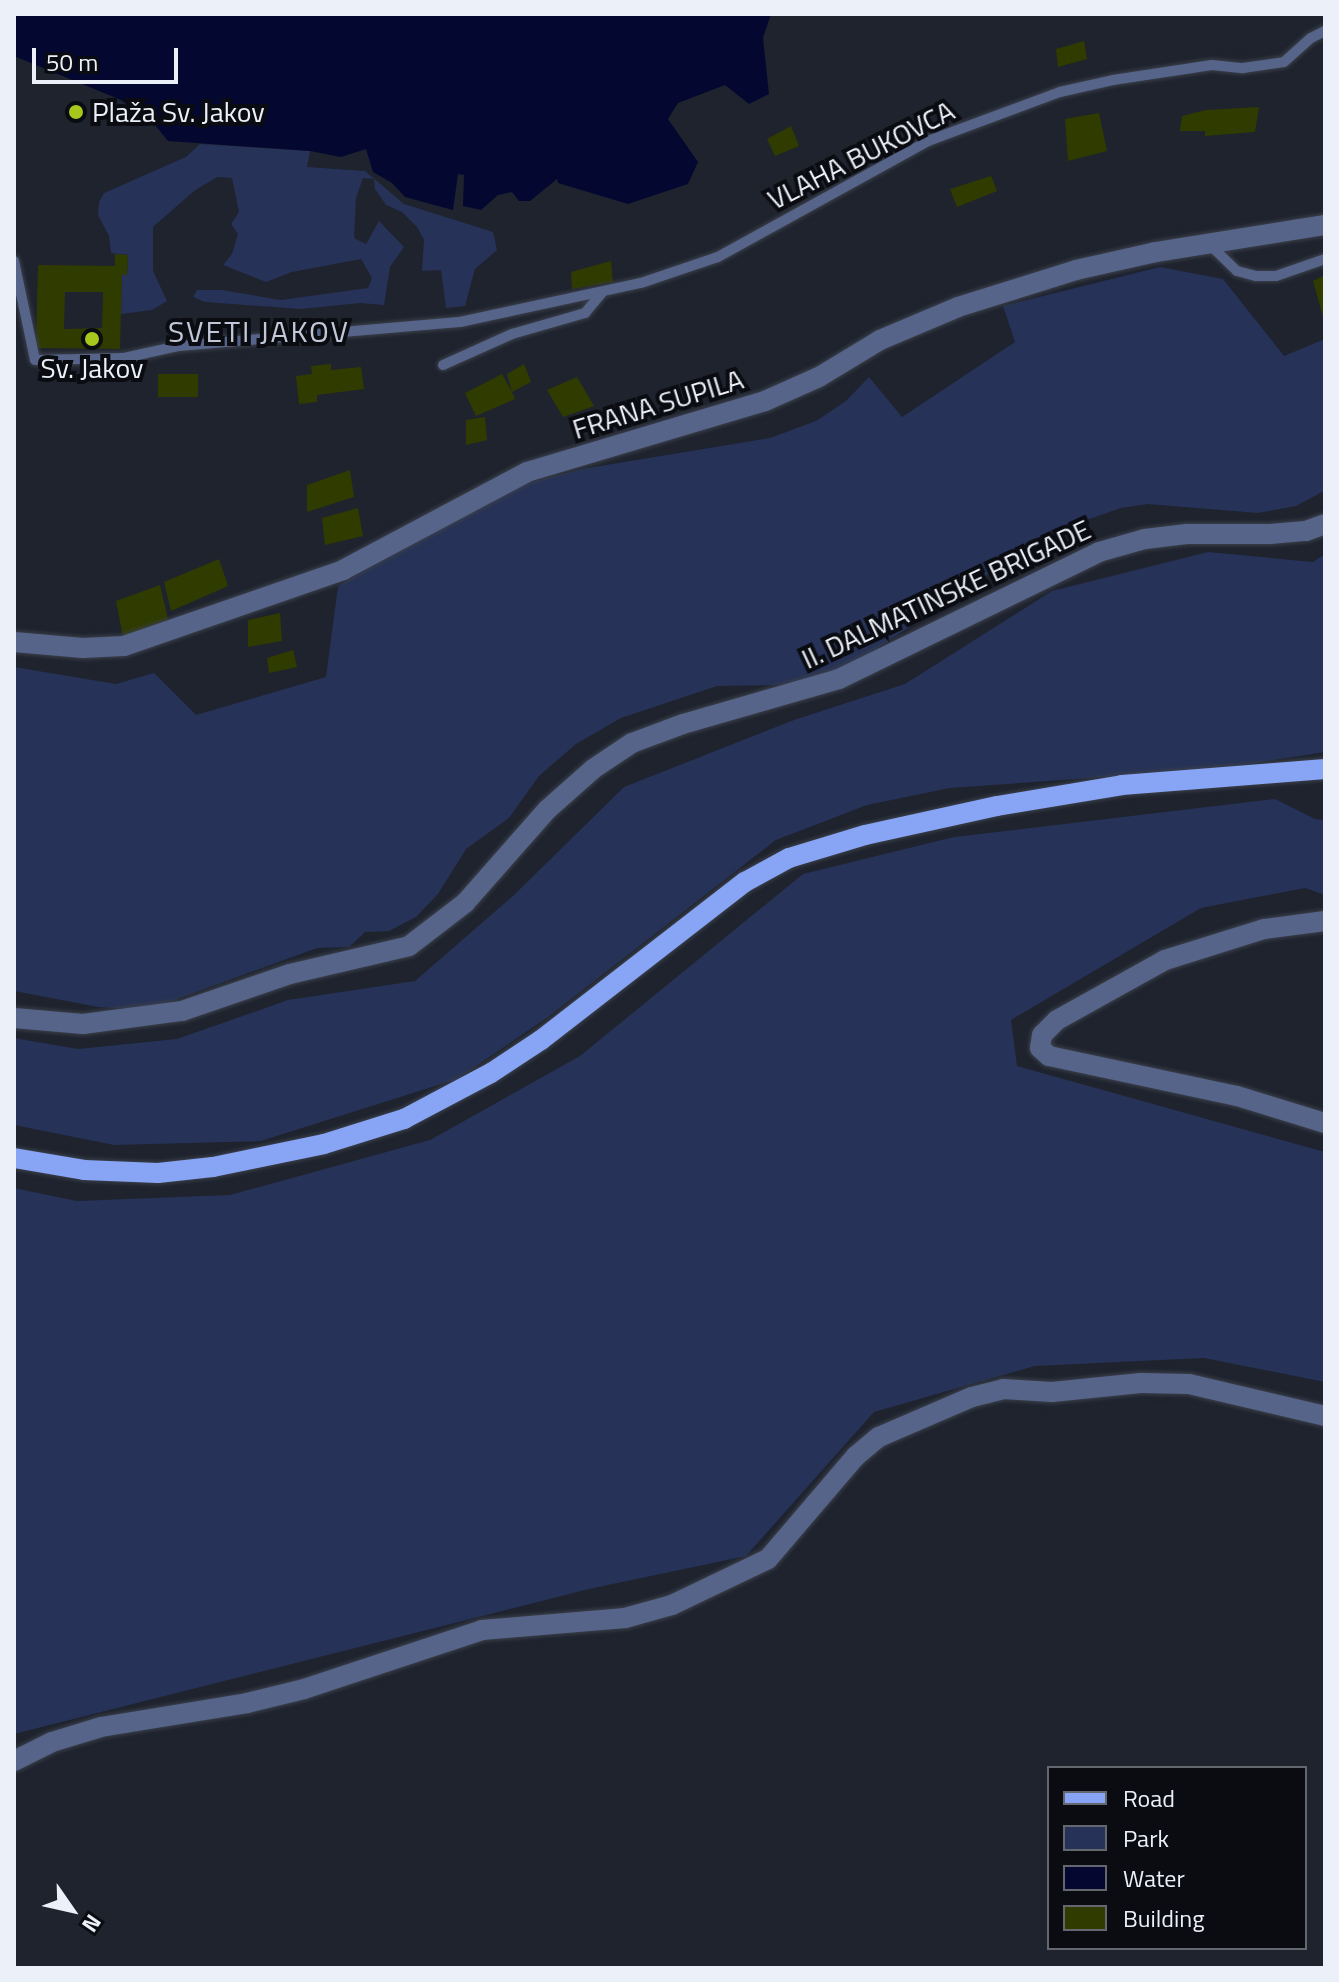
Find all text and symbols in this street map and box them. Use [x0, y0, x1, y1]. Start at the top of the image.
scale bar [36, 32, 182, 82]
text: 50 m [46, 44, 98, 80]
street label: VLAHA BUKOVCA [762, 94, 960, 216]
place label: Plaža Sv. Jakov [92, 95, 265, 129]
marker: Plaža Sv. Jakov [67, 103, 85, 121]
district label: SVETI JAKOV [168, 313, 350, 349]
marker: Sv. Jakov [83, 330, 101, 348]
place label: Sv. Jakov [41, 351, 143, 385]
street label: FRANA SUPILA [568, 362, 748, 446]
street label: II. DALMATINSKE BRIGADE [796, 512, 1096, 676]
legend [1047, 1766, 1307, 1950]
text: Road [1123, 1780, 1175, 1816]
text: Park [1123, 1820, 1169, 1856]
text: Water [1123, 1860, 1185, 1896]
north arrow [32, 1870, 112, 1950]
text: Building [1123, 1900, 1205, 1936]
text: N [74, 1908, 110, 1939]

